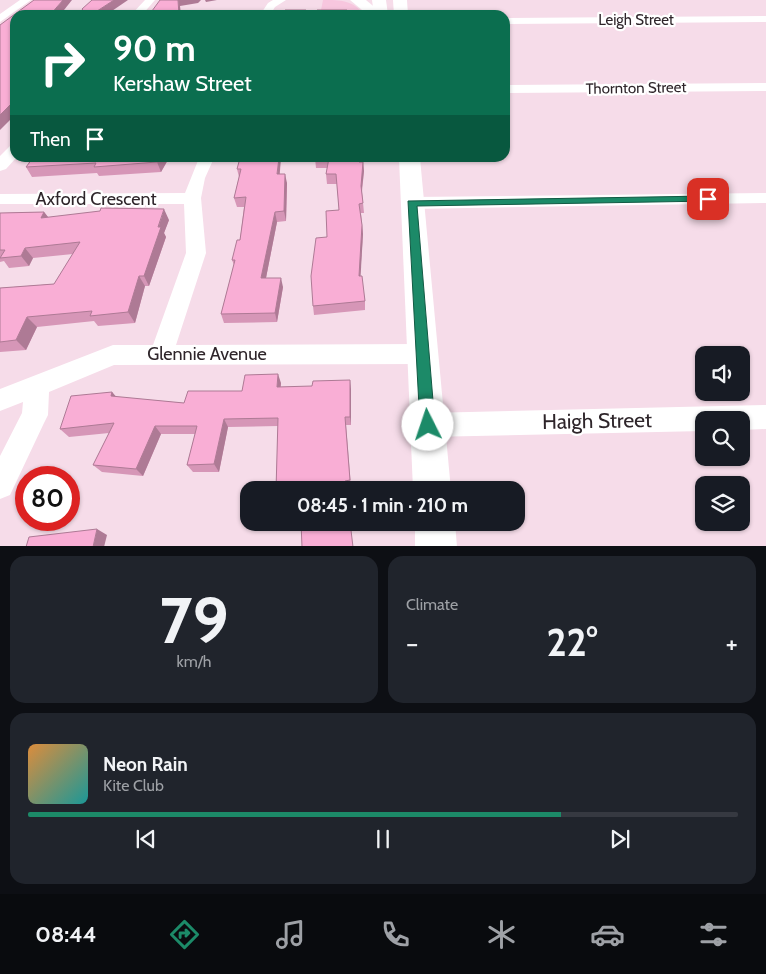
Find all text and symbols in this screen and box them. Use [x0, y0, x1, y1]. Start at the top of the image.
street label: Leigh Street [598, 11, 674, 29]
text: 90 m [113, 27, 196, 70]
icon: right [30, 30, 95, 95]
text: Kershaw Street [113, 70, 252, 97]
street label: Thornton Street [585, 78, 687, 98]
icon: arrive [81, 125, 109, 153]
text: Then [30, 128, 71, 151]
pin [687, 178, 729, 220]
icon: arrive [694, 185, 722, 213]
street label: Axford Crescent [35, 188, 157, 210]
street label: Glennie Avenue [147, 343, 267, 365]
map controls [695, 346, 750, 531]
button: sound [695, 346, 750, 401]
position arrow [401, 398, 453, 450]
street label: Haigh Street [542, 407, 652, 434]
button: search [695, 411, 750, 466]
speed limit sign: 80 [15, 466, 80, 531]
button: layers [695, 476, 750, 531]
text: 08:45 · 1 min · 210 m [297, 494, 468, 517]
text: 79 [159, 580, 229, 659]
text: Climate [406, 595, 458, 614]
text: 22° [546, 619, 598, 666]
text: − [406, 626, 418, 660]
text: + [726, 626, 738, 660]
text: km/h [176, 652, 212, 671]
text: Neon Rain [103, 753, 188, 776]
text: Kite Club [103, 776, 164, 795]
icon: previous [132, 825, 160, 853]
icon: pause [369, 825, 397, 853]
icon: next [606, 825, 634, 853]
icon: directions [167, 917, 202, 952]
icon: music [273, 917, 308, 952]
icon: phone [378, 917, 413, 952]
icon: climate [484, 917, 519, 952]
icon: car [590, 917, 625, 952]
icon: filters [696, 917, 731, 952]
text: 08:44 [35, 921, 96, 948]

